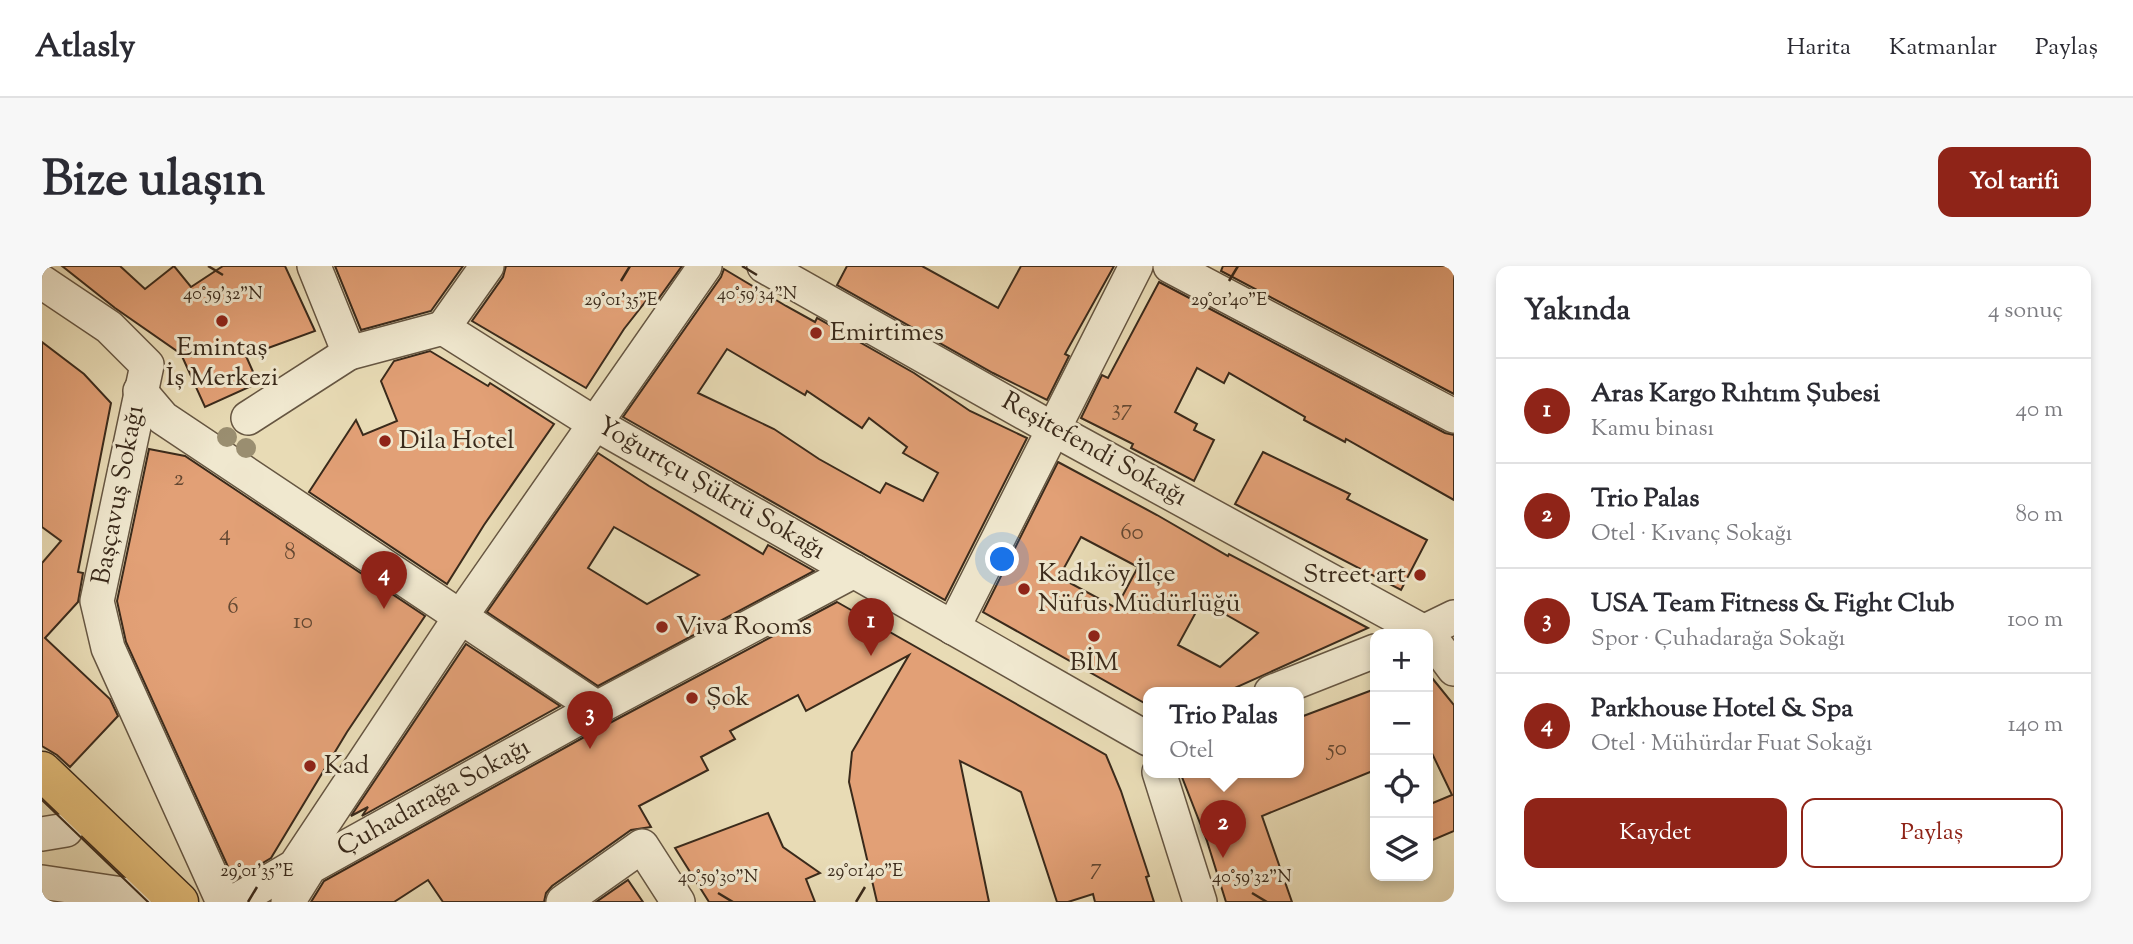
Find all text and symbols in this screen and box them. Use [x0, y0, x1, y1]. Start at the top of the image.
text: Atlasly [35, 24, 135, 72]
text: Harita [1786, 31, 1851, 65]
text: Katmanlar [1889, 31, 1997, 65]
text: Paylaş [2035, 31, 2098, 65]
text: Bize ulaşın [42, 147, 265, 217]
button: Yol tarifi [1938, 147, 2091, 217]
text: 40°59'32"N [183, 282, 263, 308]
text: 40°59'34"N [717, 282, 797, 308]
text: 29°01'35"E [584, 288, 658, 314]
text: 29°01'40"E [1191, 288, 1267, 314]
text: Yakında [1524, 290, 1630, 333]
text: 4 sonuç [1988, 295, 2063, 328]
marker: Emintaş İş Merkezi [214, 313, 230, 329]
place label: Emirtimes [830, 315, 944, 352]
marker: Emirtimes [808, 325, 824, 341]
place label: Emintaş İş Merkezi [166, 330, 278, 397]
text: Aras Kargo Rıhtım Şubesi [1591, 376, 1880, 413]
street label: Reşitefendi Sokağı [994, 384, 1194, 516]
house number: 37 [1112, 393, 1133, 426]
text: 1 [1543, 394, 1551, 427]
text: 40 m [2016, 394, 2063, 427]
street label: Başçavuş Sokağı [84, 402, 154, 588]
street label: Yoğurtçu Şükrü Sokağı [590, 408, 832, 570]
text: Kamu binası [1591, 413, 1714, 446]
place label: Dila Hotel [399, 423, 515, 460]
marker: Dila Hotel [377, 433, 393, 449]
house number: 2 [174, 463, 185, 496]
text: Trio Palas [1591, 481, 1700, 518]
text: 2 [1542, 499, 1552, 532]
text: 80 m [2015, 499, 2063, 532]
house number: 60 [1120, 517, 1144, 550]
house number: 4 [219, 518, 231, 551]
text: Otel · Kıvanç Sokağı [1591, 518, 1792, 551]
house number: 8 [284, 537, 296, 570]
your location [985, 542, 1019, 576]
pin: 4 [361, 551, 407, 609]
place label: Kadıköy İlçe Nüfus Müdürlüğü [1038, 556, 1240, 623]
place label: Street art [1303, 557, 1406, 594]
marker: Street art [1412, 567, 1428, 583]
marker: Kadıköy İlçe Nüfus Müdürlüğü [1016, 581, 1032, 597]
text: USA Team Fitness & Fight Club [1591, 586, 1955, 623]
house number: 6 [227, 591, 239, 624]
pin: 1 [848, 598, 894, 656]
text: 3 [1542, 604, 1552, 637]
text: 100 m [2007, 604, 2063, 637]
house number: 10 [293, 606, 313, 639]
place label: Viva Rooms [676, 609, 812, 646]
marker: Viva Rooms [654, 619, 670, 635]
text: Spor · Çuhadarağa Sokağı [1591, 623, 1845, 656]
marker: BİM [1086, 628, 1102, 644]
map controls [1370, 629, 1433, 881]
button: + [1370, 629, 1433, 692]
place label: BİM [1070, 645, 1119, 682]
place label: Şok [706, 680, 750, 717]
popup [1143, 687, 1304, 778]
marker: Şok [684, 690, 700, 706]
pin: 3 [567, 691, 613, 749]
text: Parkhouse Hotel & Spa [1591, 691, 1853, 728]
button: − [1370, 692, 1433, 755]
text: Trio Palas [1169, 698, 1278, 735]
text: 4 [1541, 709, 1553, 742]
text: 140 m [2008, 709, 2063, 742]
text: Otel · Mühürdar Fuat Sokağı [1591, 728, 1873, 761]
street label: Çuhadarağa Sokağı [331, 730, 537, 866]
house number: 50 [1325, 733, 1347, 766]
text: Otel [1169, 735, 1214, 768]
place label: Kad [324, 748, 369, 785]
button: locate [1370, 755, 1433, 818]
marker: Kad [302, 758, 318, 774]
button: Kaydet [1524, 798, 1787, 868]
button: Paylaş [1801, 798, 2063, 868]
pin: 2 [1200, 800, 1246, 858]
button: layers [1370, 818, 1433, 881]
house number: 7 [1090, 852, 1102, 885]
text: 29°01'35"E [220, 859, 294, 885]
text: 29°01'40"E [827, 859, 903, 885]
text: 40°59'30"N [678, 865, 758, 891]
text: 40°59'32"N [1212, 865, 1292, 891]

